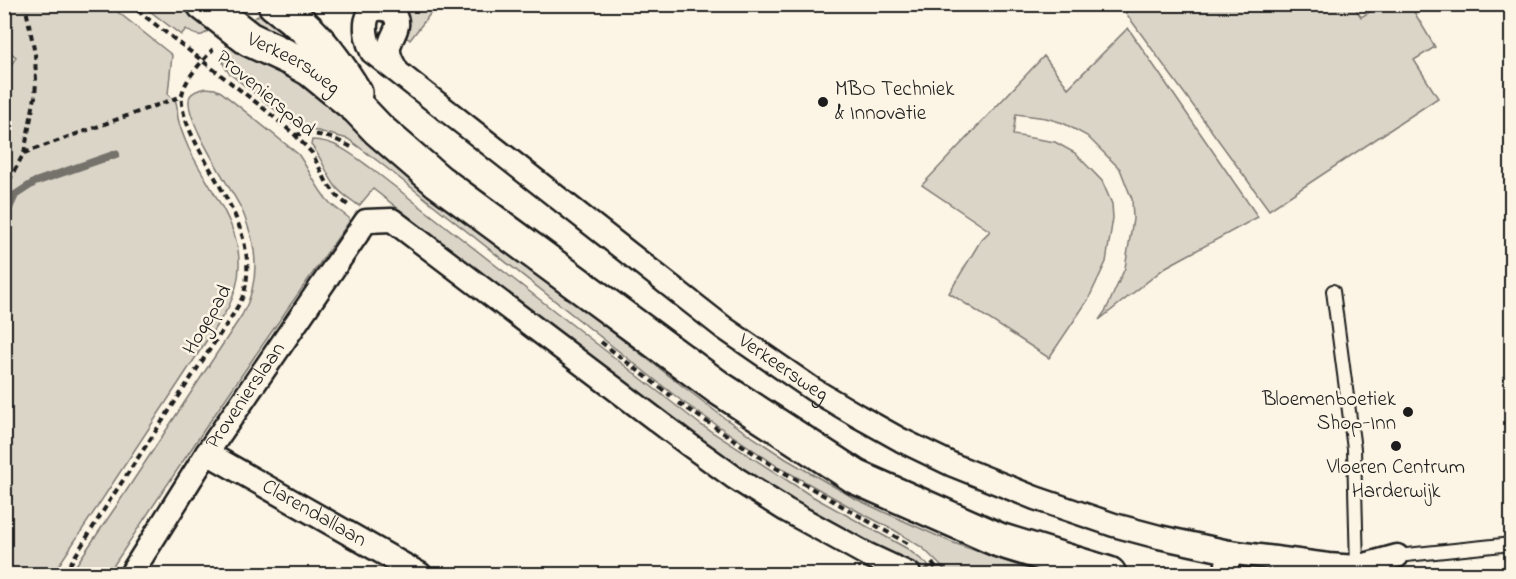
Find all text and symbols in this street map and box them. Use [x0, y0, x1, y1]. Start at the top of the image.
street label: Verkeersweg [241, 25, 347, 104]
street label: Provenierspad [209, 43, 321, 145]
place label: MBO Techniek & Innovatie [835, 75, 955, 129]
marker: MBO Techniek & Innovatie [816, 95, 830, 109]
street label: Hogepad [176, 279, 242, 362]
street label: Verkeersweg [731, 326, 834, 412]
street label: Provenierslaan [199, 336, 293, 456]
place label: Bloemenboetiek Shop-Inn [1261, 385, 1397, 439]
marker: Bloemenboetiek Shop-Inn [1401, 405, 1415, 419]
marker: Vloeren Centrum Harderwijk [1389, 439, 1403, 453]
place label: Vloeren Centrum Harderwijk [1326, 453, 1465, 507]
street label: Clarendallaan [256, 472, 372, 555]

